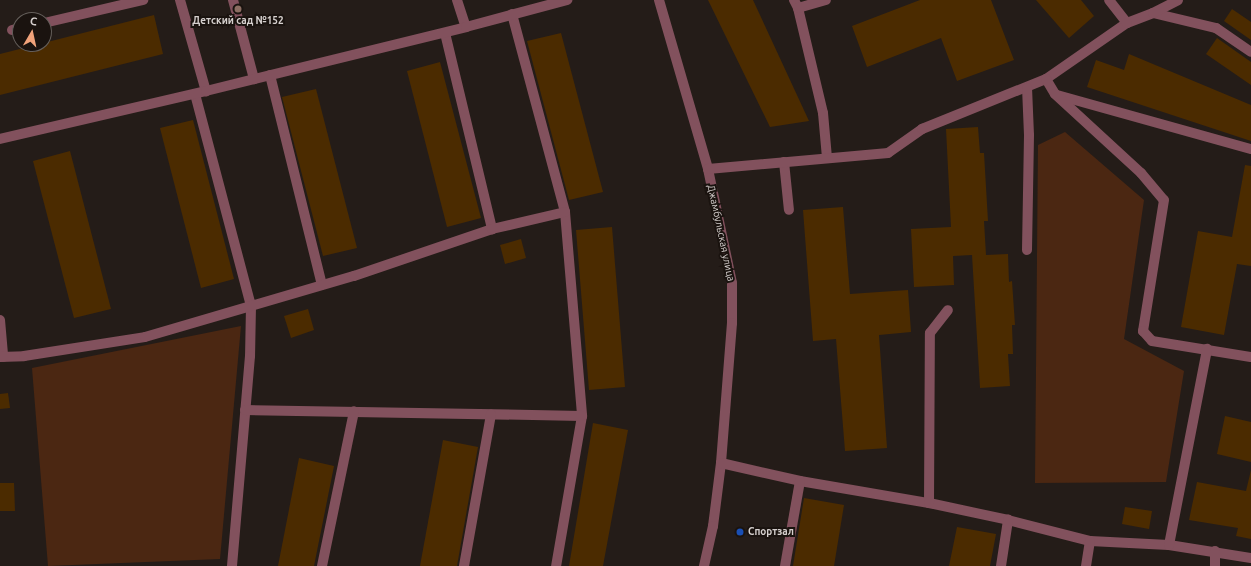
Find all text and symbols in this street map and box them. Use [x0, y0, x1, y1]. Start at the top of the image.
marker: Детский сад №152 [233, 4, 243, 14]
north arrow [12, 12, 52, 52]
text: С [29, 15, 38, 28]
place label: Детский сад №152 [192, 15, 284, 27]
street label: Джамбульская улица [705, 184, 737, 282]
place label: Спортзал [748, 526, 794, 538]
marker: Спортзал [735, 527, 745, 537]

